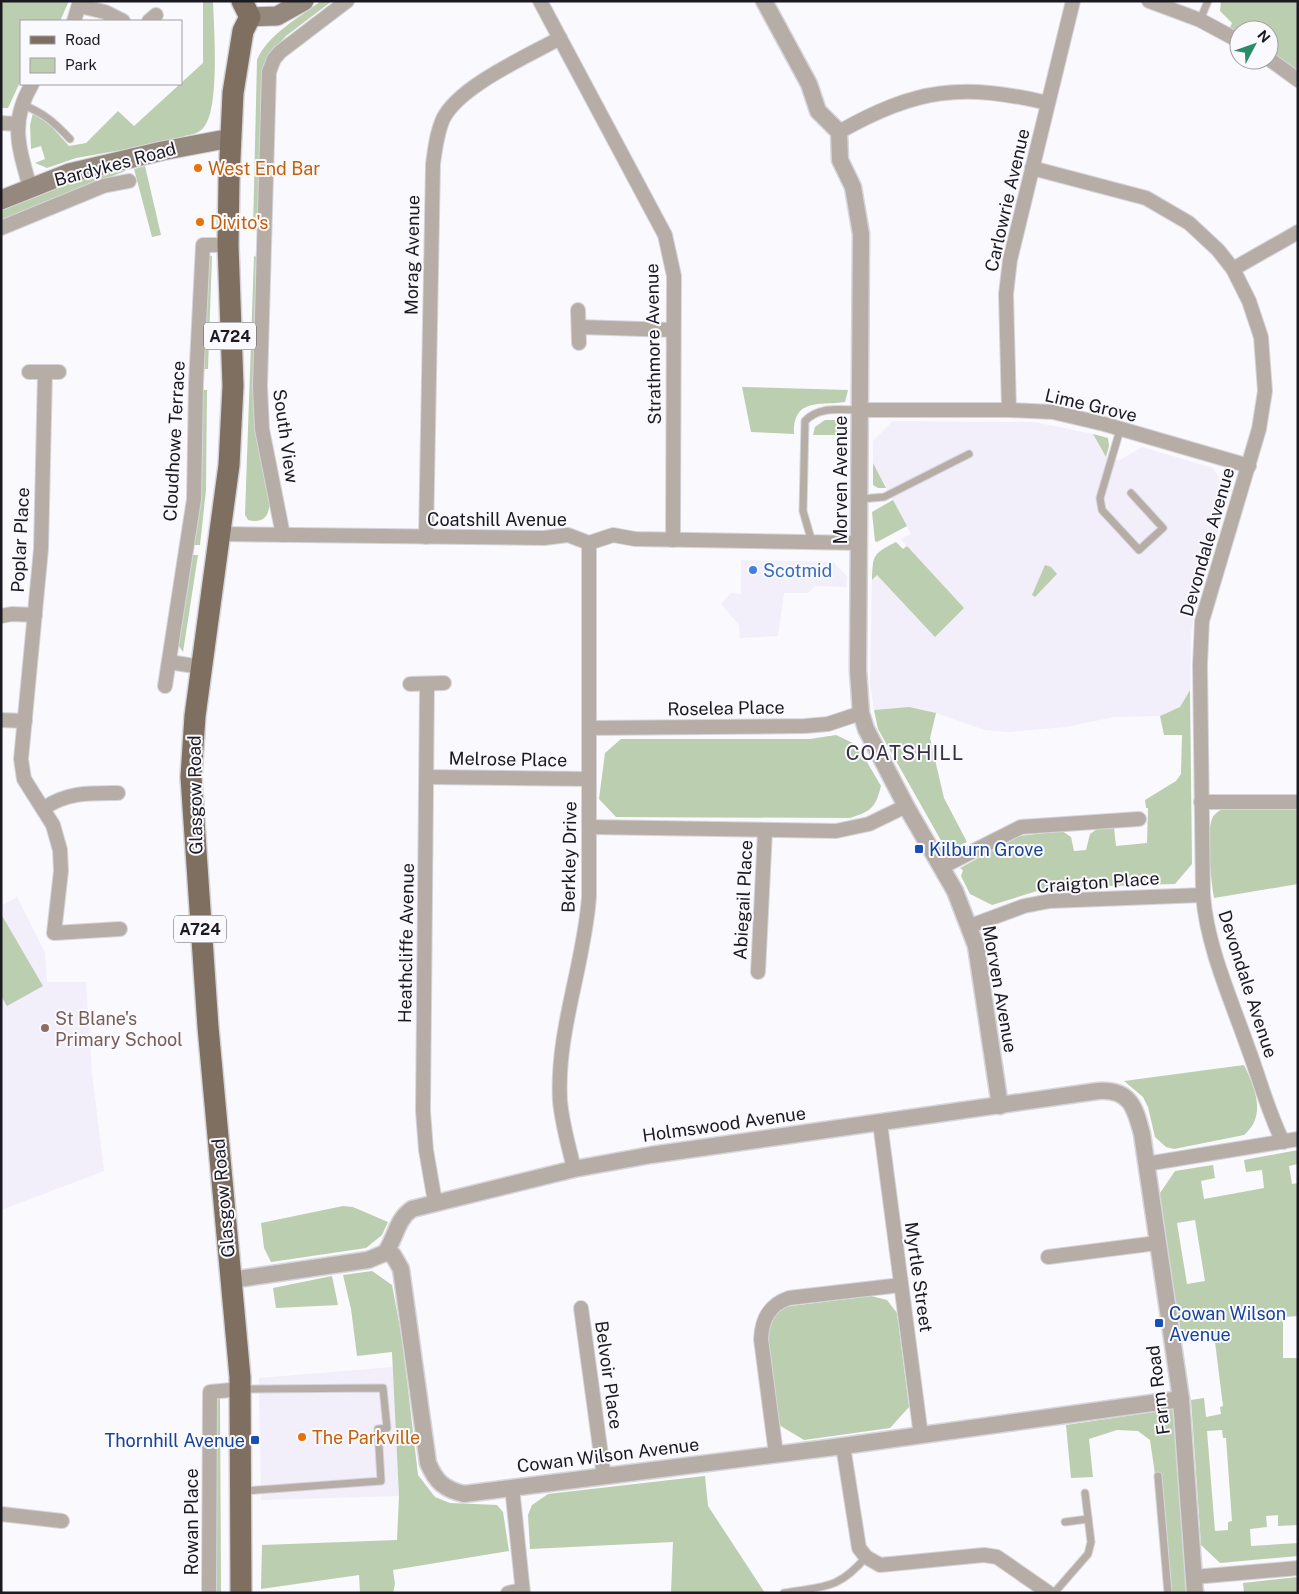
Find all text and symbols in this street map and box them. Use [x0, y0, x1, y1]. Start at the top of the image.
legend [20, 20, 182, 85]
north arrow [1229, 20, 1279, 70]
text: N [1254, 27, 1273, 46]
text: Road [65, 31, 101, 48]
text: Park [65, 56, 97, 73]
street label: Carlowrie Avenue [980, 126, 1034, 274]
street label: Bardykes Road [52, 138, 178, 190]
place label: West End Bar [208, 158, 320, 179]
marker: West End Bar [192, 162, 204, 174]
street label: Morag Avenue [400, 195, 424, 315]
place label: Divito's [210, 212, 268, 233]
marker: Divito's [194, 216, 206, 228]
street label: Strathmore Avenue [641, 263, 665, 425]
road number: A724 [204, 322, 256, 350]
street label: Cloudhowe Terrace [159, 360, 189, 522]
street label: Lime Grove [1043, 384, 1139, 426]
street label: South View [269, 388, 303, 484]
street label: Morven Avenue [830, 416, 851, 544]
street label: Devondale Avenue [1176, 465, 1238, 619]
street label: Poplar Place [7, 487, 33, 593]
street label: Coatshill Avenue [427, 509, 567, 530]
place label: Scotmid [763, 560, 832, 581]
marker: Scotmid [747, 564, 759, 576]
street label: Roselea Place [667, 696, 785, 720]
street label: Glasgow Road [183, 735, 207, 855]
district label: COATSHILL [846, 741, 964, 765]
street label: Melrose Place [448, 747, 568, 771]
street label: Berkley Drive [558, 801, 580, 913]
street label: Abiegail Place [729, 839, 757, 961]
place label: Kilburn Grove [929, 839, 1043, 860]
marker: Kilburn Grove [913, 843, 925, 855]
street label: Heathcliffe Avenue [394, 863, 418, 1023]
street label: Craigton Place [1036, 867, 1160, 897]
street label: Devondale Avenue [1214, 908, 1282, 1060]
road number: A724 [174, 916, 226, 942]
street label: Morven Avenue [978, 924, 1022, 1054]
place label: St Blane's Primary School [55, 1008, 183, 1050]
marker: St Blane's Primary School [39, 1022, 51, 1034]
street label: Holmswood Avenue [641, 1102, 807, 1146]
street label: Glasgow Road [207, 1138, 239, 1258]
street label: Myrtle Street [901, 1220, 937, 1334]
place label: Cowan Wilson Avenue [1169, 1303, 1286, 1345]
marker: Cowan Wilson Avenue [1153, 1317, 1165, 1329]
street label: Belvoir Place [591, 1319, 627, 1431]
street label: Farm Road [1142, 1344, 1174, 1436]
place label: The Parkville [312, 1427, 420, 1448]
place label: Thornhill Avenue [105, 1430, 245, 1451]
marker: The Parkville [296, 1431, 308, 1443]
street label: Cowan Wilson Avenue [516, 1433, 700, 1477]
marker: Thornhill Avenue [249, 1434, 261, 1446]
street label: Rowan Place [181, 1468, 202, 1576]

